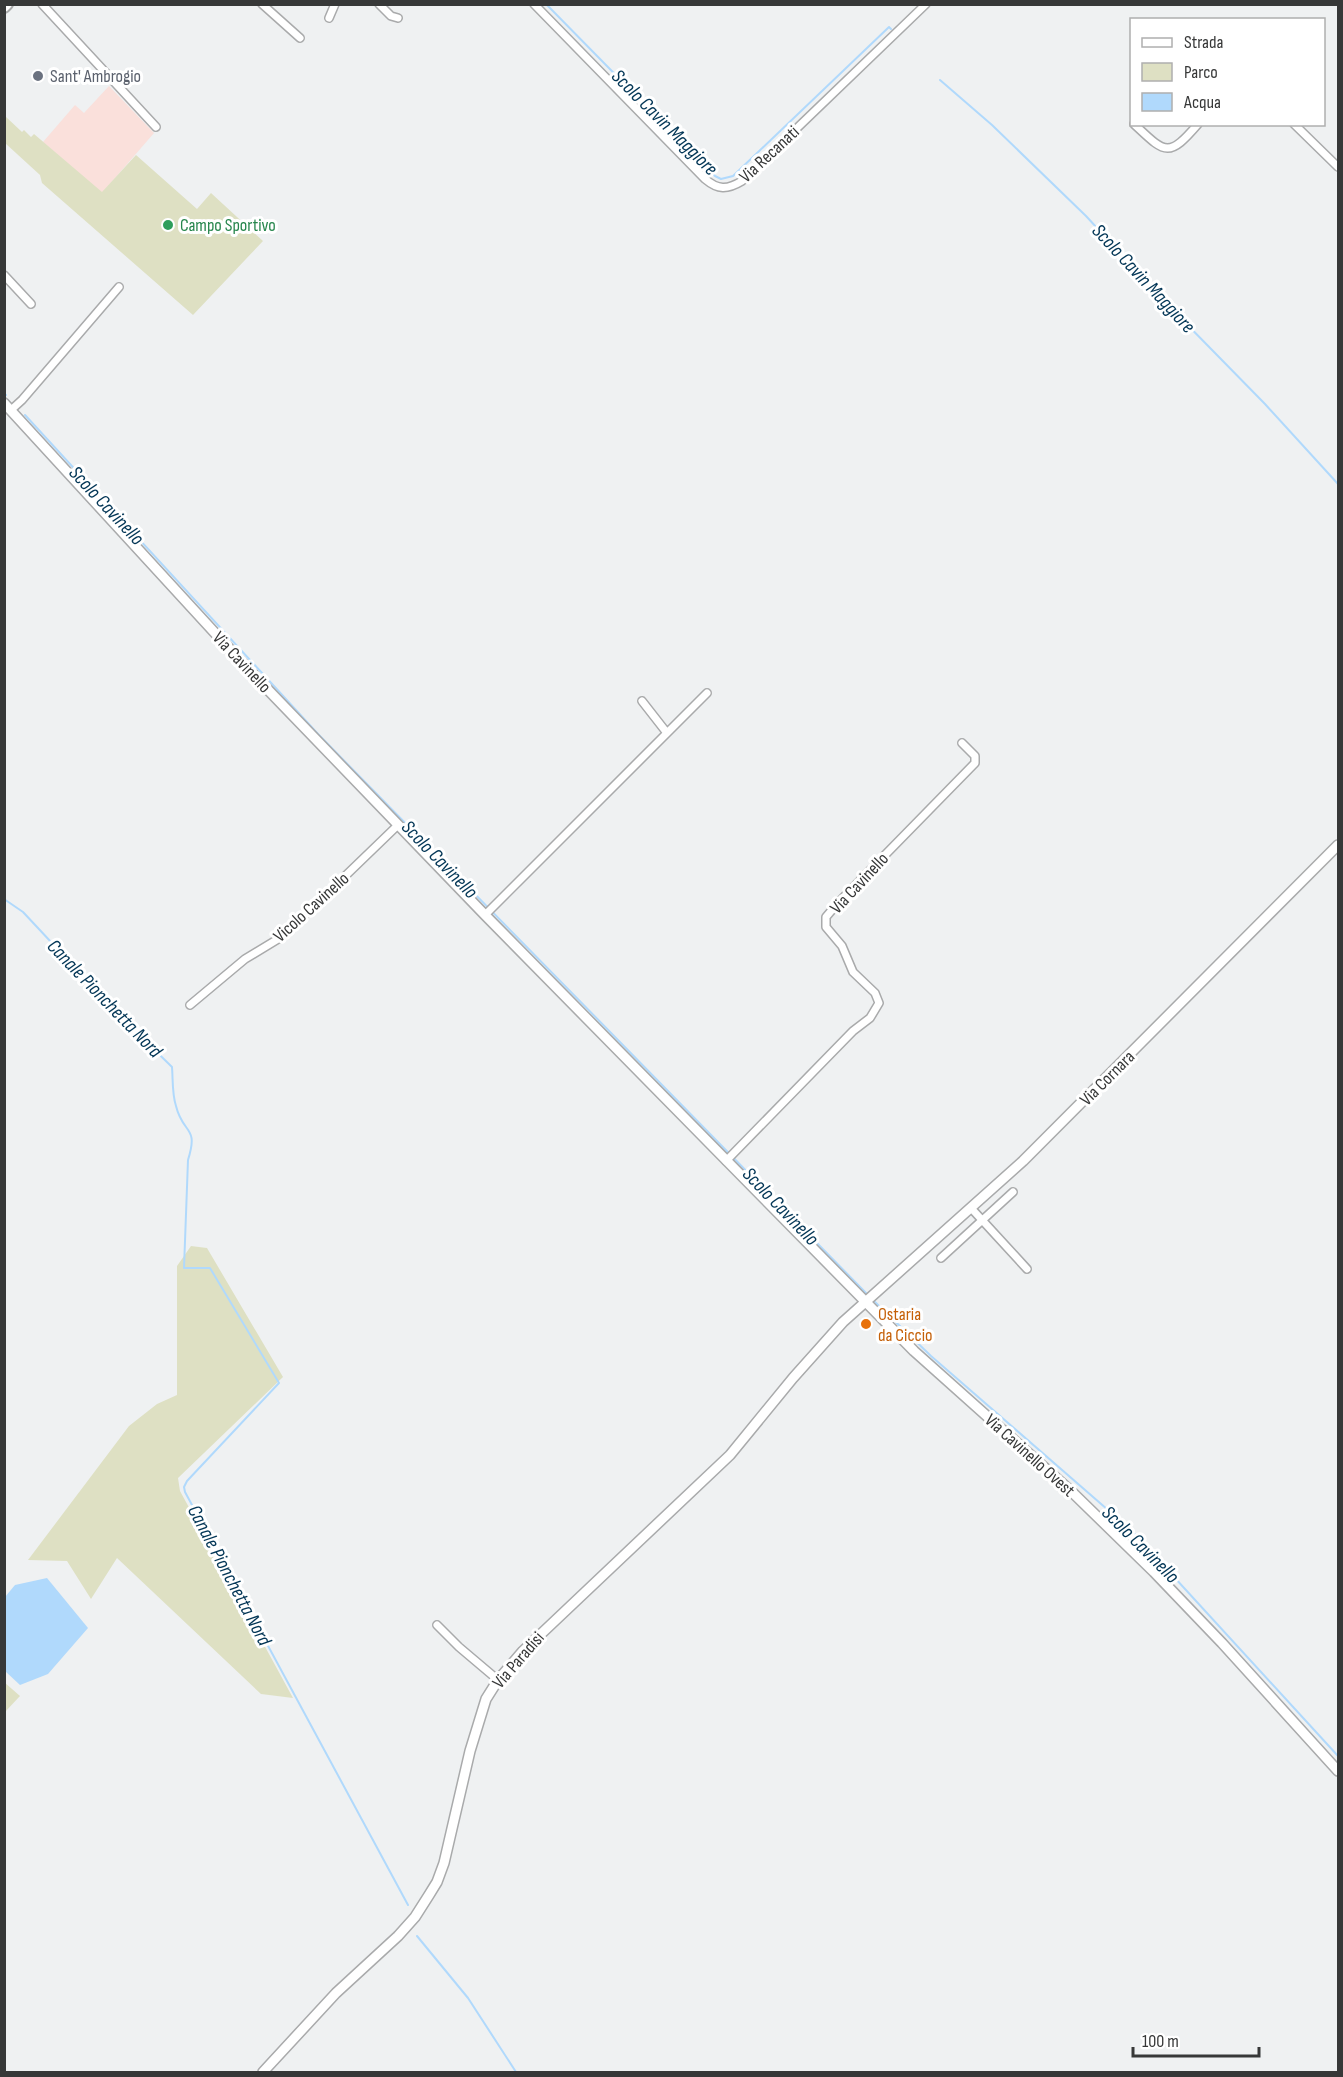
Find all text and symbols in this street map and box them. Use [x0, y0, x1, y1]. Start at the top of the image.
legend [1130, 18, 1325, 126]
text: Strada [1184, 32, 1224, 53]
text: Parco [1184, 62, 1218, 83]
water label: Scolo Cavin Maggiore [606, 65, 723, 181]
place label: Sant' Ambrogio [50, 66, 141, 87]
marker: Sant' Ambrogio [31, 69, 45, 83]
text: Acqua [1183, 92, 1221, 113]
street label: Via Recanati [735, 121, 804, 187]
place label: Campo Sportivo [180, 215, 276, 236]
marker: Campo Sportivo [161, 218, 175, 232]
water label: Scolo Cavin Maggiore [1087, 219, 1200, 338]
water label: Scolo Cavinello [64, 461, 149, 550]
street label: Via Cavinello [208, 627, 275, 697]
water label: Scolo Cavinello [396, 816, 482, 904]
street label: Via Cavinello [826, 848, 893, 918]
street label: Vicolo Cavinello [269, 868, 353, 947]
water label: Canale Pionchetta Nord [42, 934, 168, 1064]
street label: Via Cornara [1076, 1047, 1139, 1110]
water label: Scolo Cavinello [737, 1163, 823, 1251]
place label: Ostaria da Ciccio [878, 1304, 933, 1346]
marker: Ostaria da Ciccio [859, 1317, 873, 1331]
street label: Via Cavinello Ovest [980, 1410, 1079, 1502]
water label: Canale Pionchetta Nord [182, 1501, 277, 1651]
water label: Scolo Cavinello [1097, 1501, 1184, 1588]
street label: Via Paradisi [488, 1628, 549, 1693]
scale bar [1133, 2020, 1259, 2058]
text: 100 m [1142, 2031, 1179, 2052]

